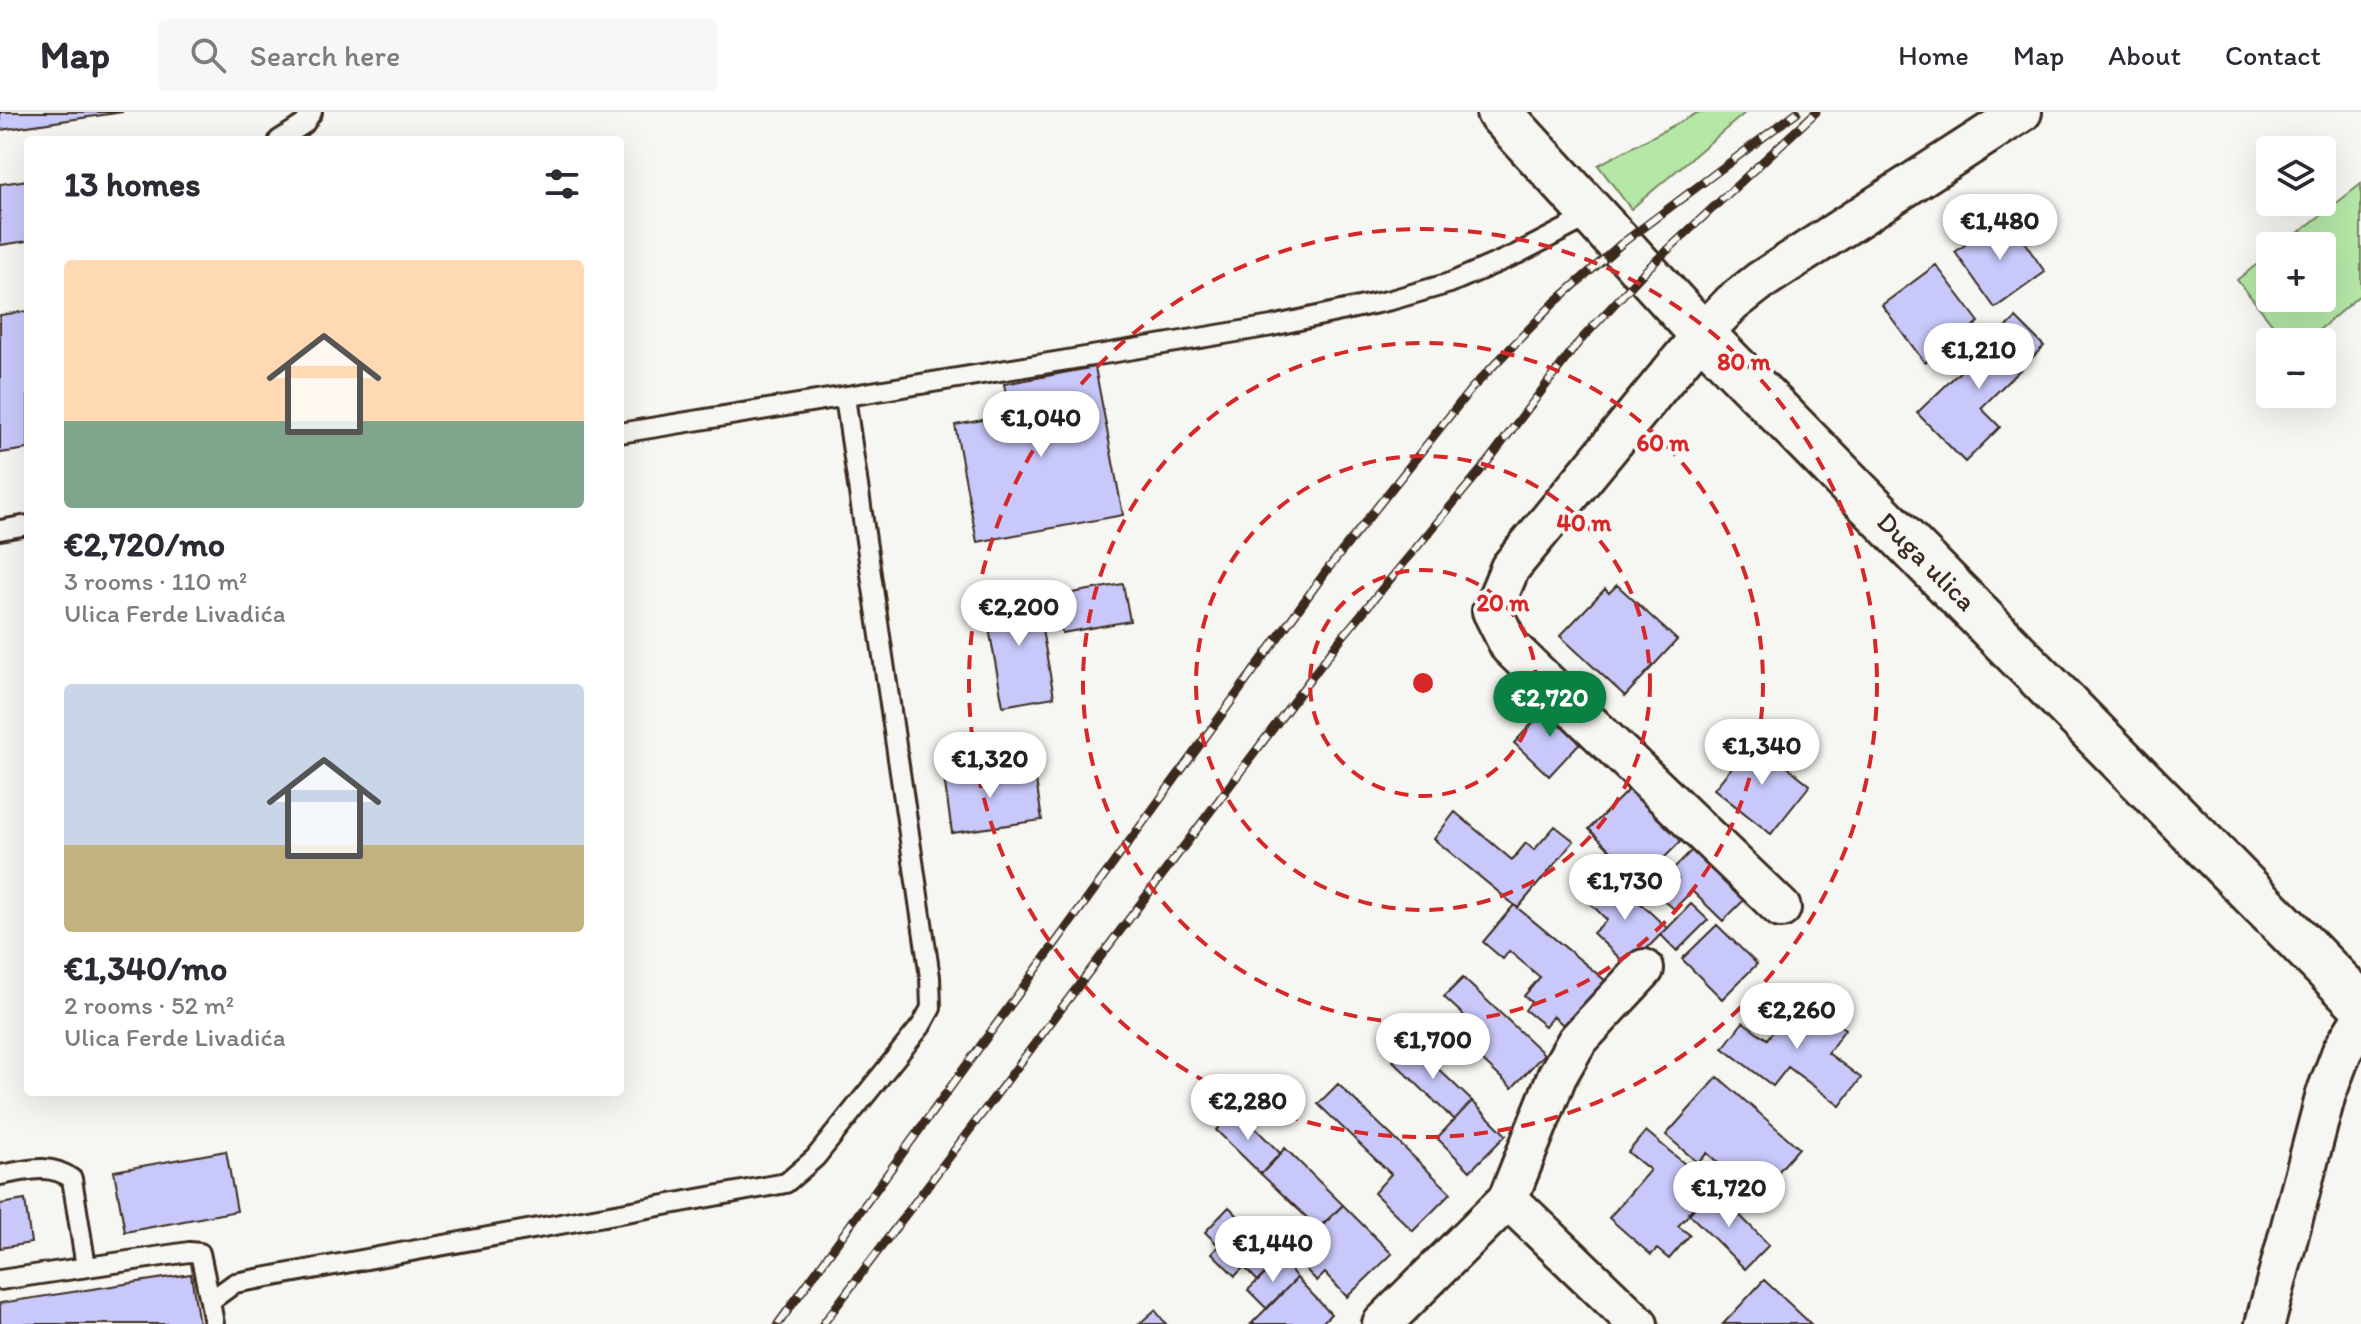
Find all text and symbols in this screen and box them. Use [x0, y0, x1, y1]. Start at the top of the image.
search box [158, 19, 718, 91]
text: Map [40, 32, 110, 78]
icon: search [186, 33, 230, 77]
text: Search here [250, 37, 400, 74]
text: Home [1898, 38, 1969, 72]
text: Map [2013, 38, 2064, 72]
text: About [2108, 38, 2181, 72]
text: Contact [2225, 38, 2321, 72]
map controls [2256, 136, 2336, 408]
button: layers [2256, 136, 2336, 216]
icon: filters [540, 162, 584, 206]
text: 13 homes [64, 164, 200, 205]
pin: €1,480 [1935, 194, 2065, 262]
text: €1,480 [1961, 204, 2039, 236]
button: + [2256, 232, 2336, 312]
icon: home [252, 312, 396, 456]
pin: €1,210 [1914, 323, 2044, 391]
button: − [2256, 328, 2336, 408]
text: €1,210 [1942, 333, 2016, 365]
text: 80 m [1717, 347, 1772, 376]
pin: €1,040 [976, 391, 1106, 459]
text: €1,040 [1001, 401, 1081, 433]
text: 60 m [1636, 428, 1690, 457]
street label: Duga ulica [1870, 504, 1984, 618]
text: 40 m [1557, 508, 1612, 537]
text: €2,720/mo [64, 524, 225, 565]
text: 3 rooms · 110 m² [64, 565, 247, 597]
pin: €2,200 [954, 580, 1084, 648]
text: 20 m [1477, 588, 1530, 617]
text: €2,200 [979, 590, 1059, 622]
text: Ulica Ferde Livadića [64, 597, 286, 629]
centre of rings [1409, 669, 1437, 697]
pin: €2,720 [1485, 671, 1615, 739]
text: €2,720 [1511, 681, 1589, 713]
pin: €1,340 [1697, 719, 1827, 787]
text: €1,340 [1723, 729, 1801, 761]
pin: €1,320 [925, 732, 1055, 800]
icon: home [252, 736, 396, 880]
text: €1,320 [952, 742, 1028, 774]
pin: €1,730 [1560, 854, 1690, 922]
text: €1,730 [1587, 864, 1663, 896]
text: €1,340/mo [64, 948, 227, 989]
pin: €2,260 [1732, 983, 1862, 1051]
text: 2 rooms · 52 m² [64, 989, 234, 1021]
text: €2,260 [1758, 993, 1836, 1025]
pin: €1,700 [1368, 1013, 1498, 1081]
text: Ulica Ferde Livadića [64, 1021, 286, 1053]
text: €1,700 [1394, 1023, 1472, 1055]
pin: €2,280 [1183, 1074, 1313, 1142]
text: €2,280 [1209, 1084, 1287, 1116]
pin: €1,720 [1664, 1161, 1794, 1229]
text: €1,720 [1691, 1171, 1767, 1203]
pin: €1,440 [1208, 1216, 1338, 1284]
text: €1,440 [1233, 1226, 1313, 1258]

